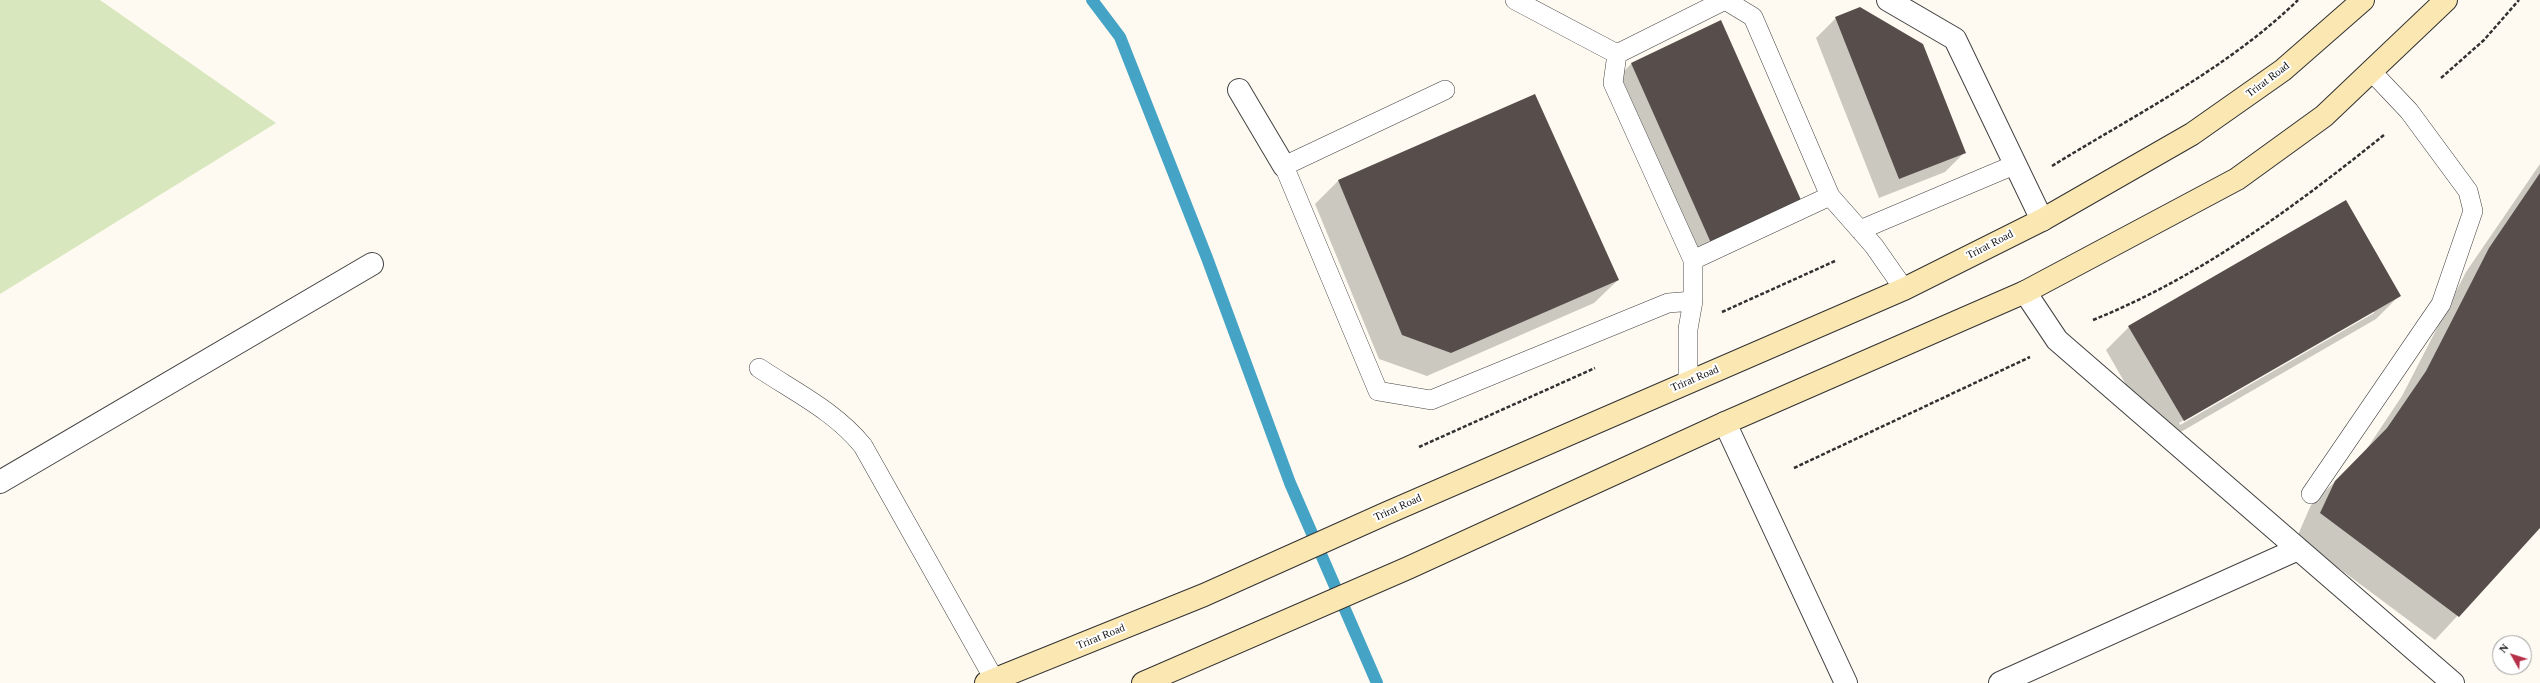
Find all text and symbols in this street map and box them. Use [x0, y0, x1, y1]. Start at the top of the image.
street label: Trirat Road [2243, 59, 2293, 101]
street label: Trirat Road [1963, 227, 2017, 263]
street label: Trirat Road [1668, 363, 1722, 395]
street label: Trirat Road [1371, 491, 1425, 525]
street label: Trirat Road [1074, 621, 1128, 653]
north arrow [2492, 635, 2532, 675]
text: N [2496, 641, 2511, 655]

